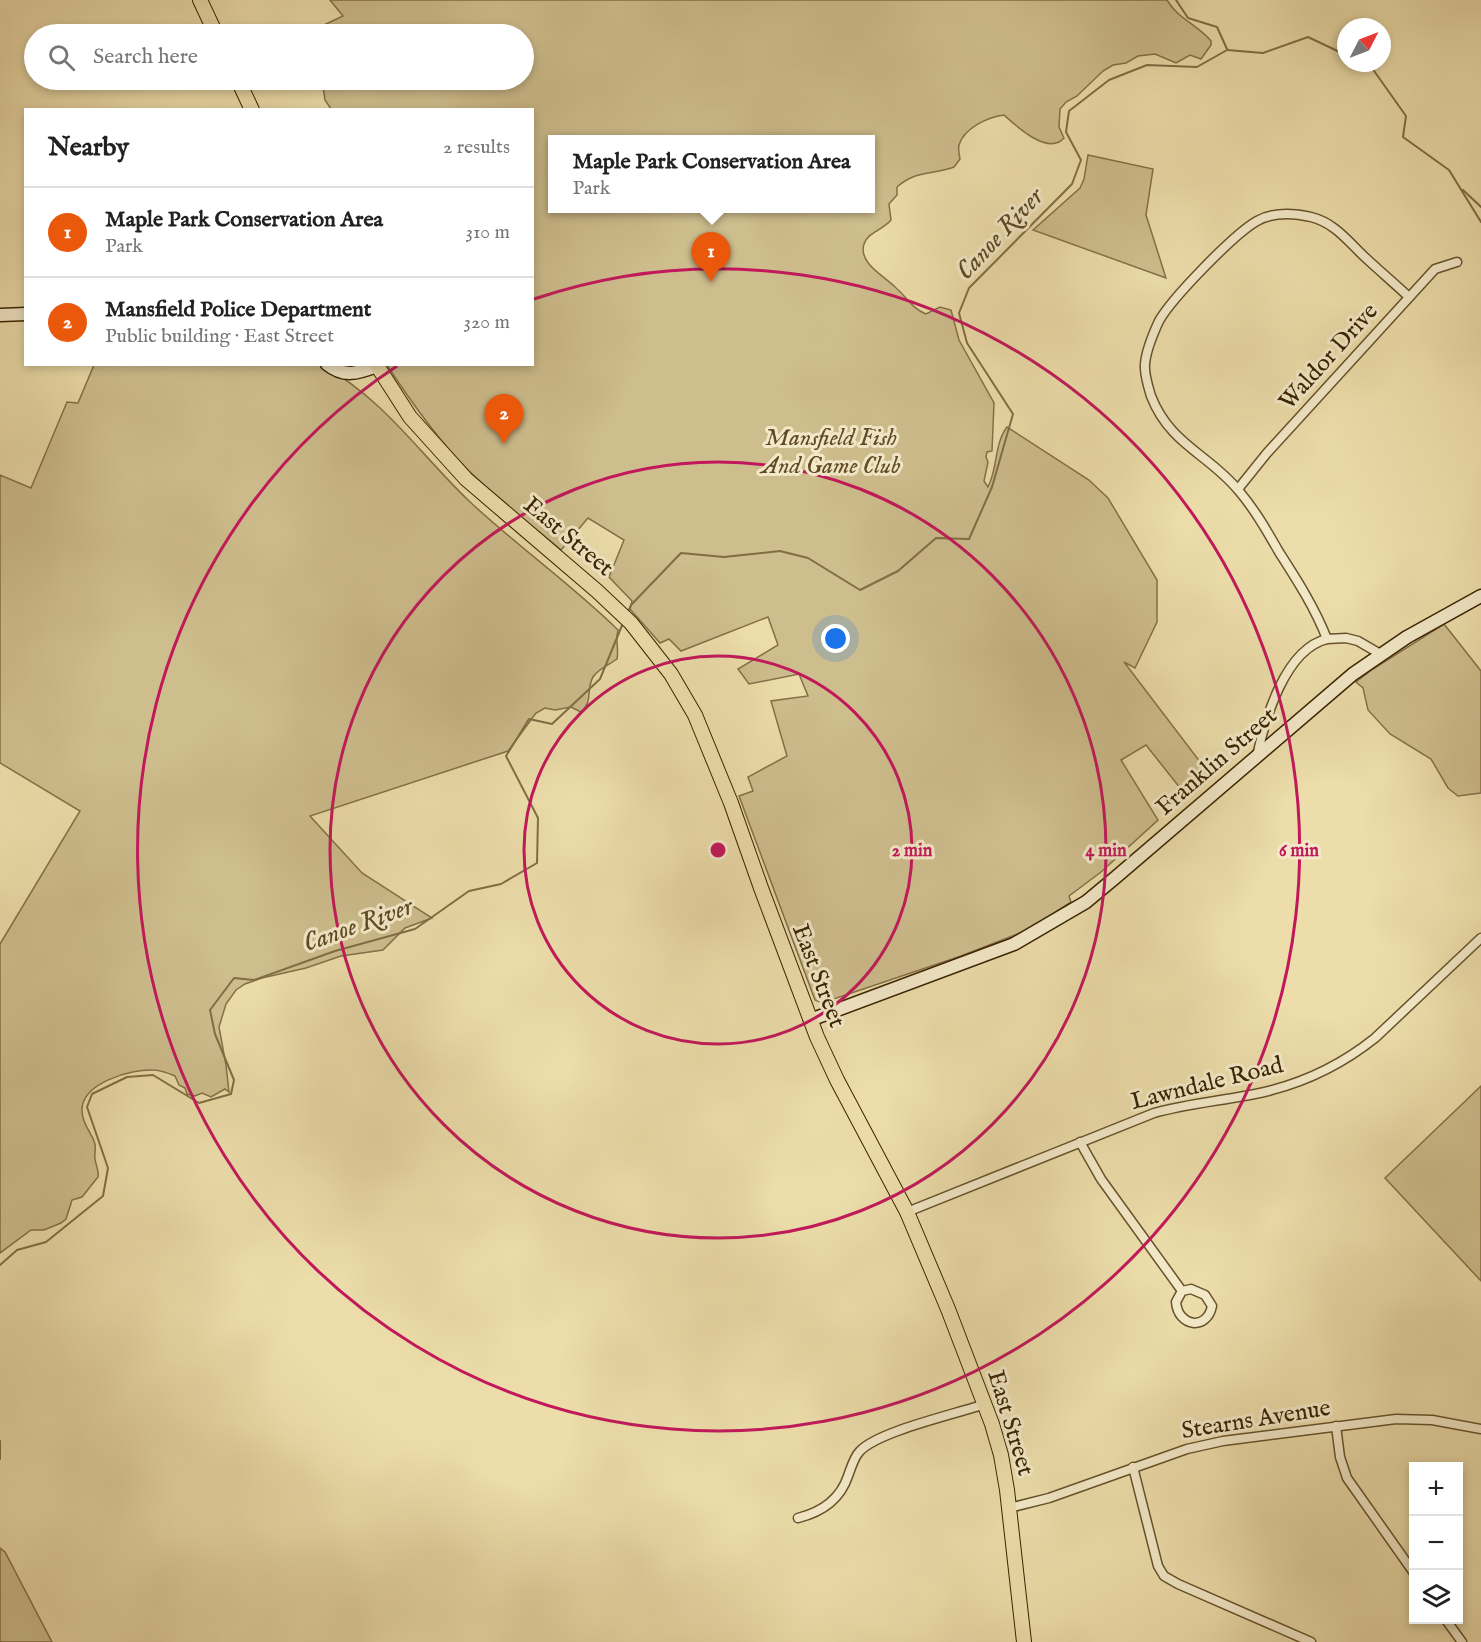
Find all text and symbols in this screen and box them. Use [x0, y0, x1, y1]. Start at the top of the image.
north arrow [1337, 18, 1391, 72]
search box [24, 24, 534, 90]
icon: search [45, 41, 78, 74]
text: Search here [93, 43, 198, 71]
text: Nearby [48, 131, 129, 164]
text: 2 results [443, 135, 510, 160]
popup [548, 135, 875, 213]
text: Maple Park Conservation Area [572, 148, 851, 176]
text: Park [572, 176, 611, 201]
water label: Canoe River [949, 180, 1052, 287]
text: Maple Park Conservation Area [105, 206, 383, 234]
text: 1 [64, 220, 71, 245]
text: 310 m [466, 220, 510, 245]
pin: 1 [692, 232, 730, 282]
text: Park [105, 234, 143, 259]
text: Mansfield Police Department [105, 296, 371, 324]
street label: Waldor Drive [1273, 297, 1385, 417]
text: 2 [63, 310, 72, 335]
text: 320 m [464, 310, 510, 335]
text: Public building · East Street [105, 324, 334, 349]
pin: 2 [484, 394, 524, 444]
park label: Mansfield Fish And Game Club [759, 423, 901, 482]
street label: East Street [516, 490, 620, 584]
your location [821, 624, 850, 653]
street label: Franklin Street [1150, 701, 1284, 823]
centre of rings [708, 840, 728, 860]
text: 2 min [892, 840, 933, 863]
text: 4 min [1085, 840, 1127, 863]
text: 6 min [1279, 840, 1319, 863]
water label: Canoe River [299, 890, 419, 960]
street label: East Street [784, 920, 852, 1032]
street label: Lawndale Road [1128, 1050, 1287, 1118]
street label: East Street [979, 1367, 1041, 1479]
street label: Stearns Avenue [1179, 1393, 1333, 1447]
map controls [1409, 1462, 1463, 1624]
button: + [1409, 1462, 1463, 1516]
button: − [1409, 1516, 1463, 1570]
button: layers [1409, 1570, 1463, 1624]

